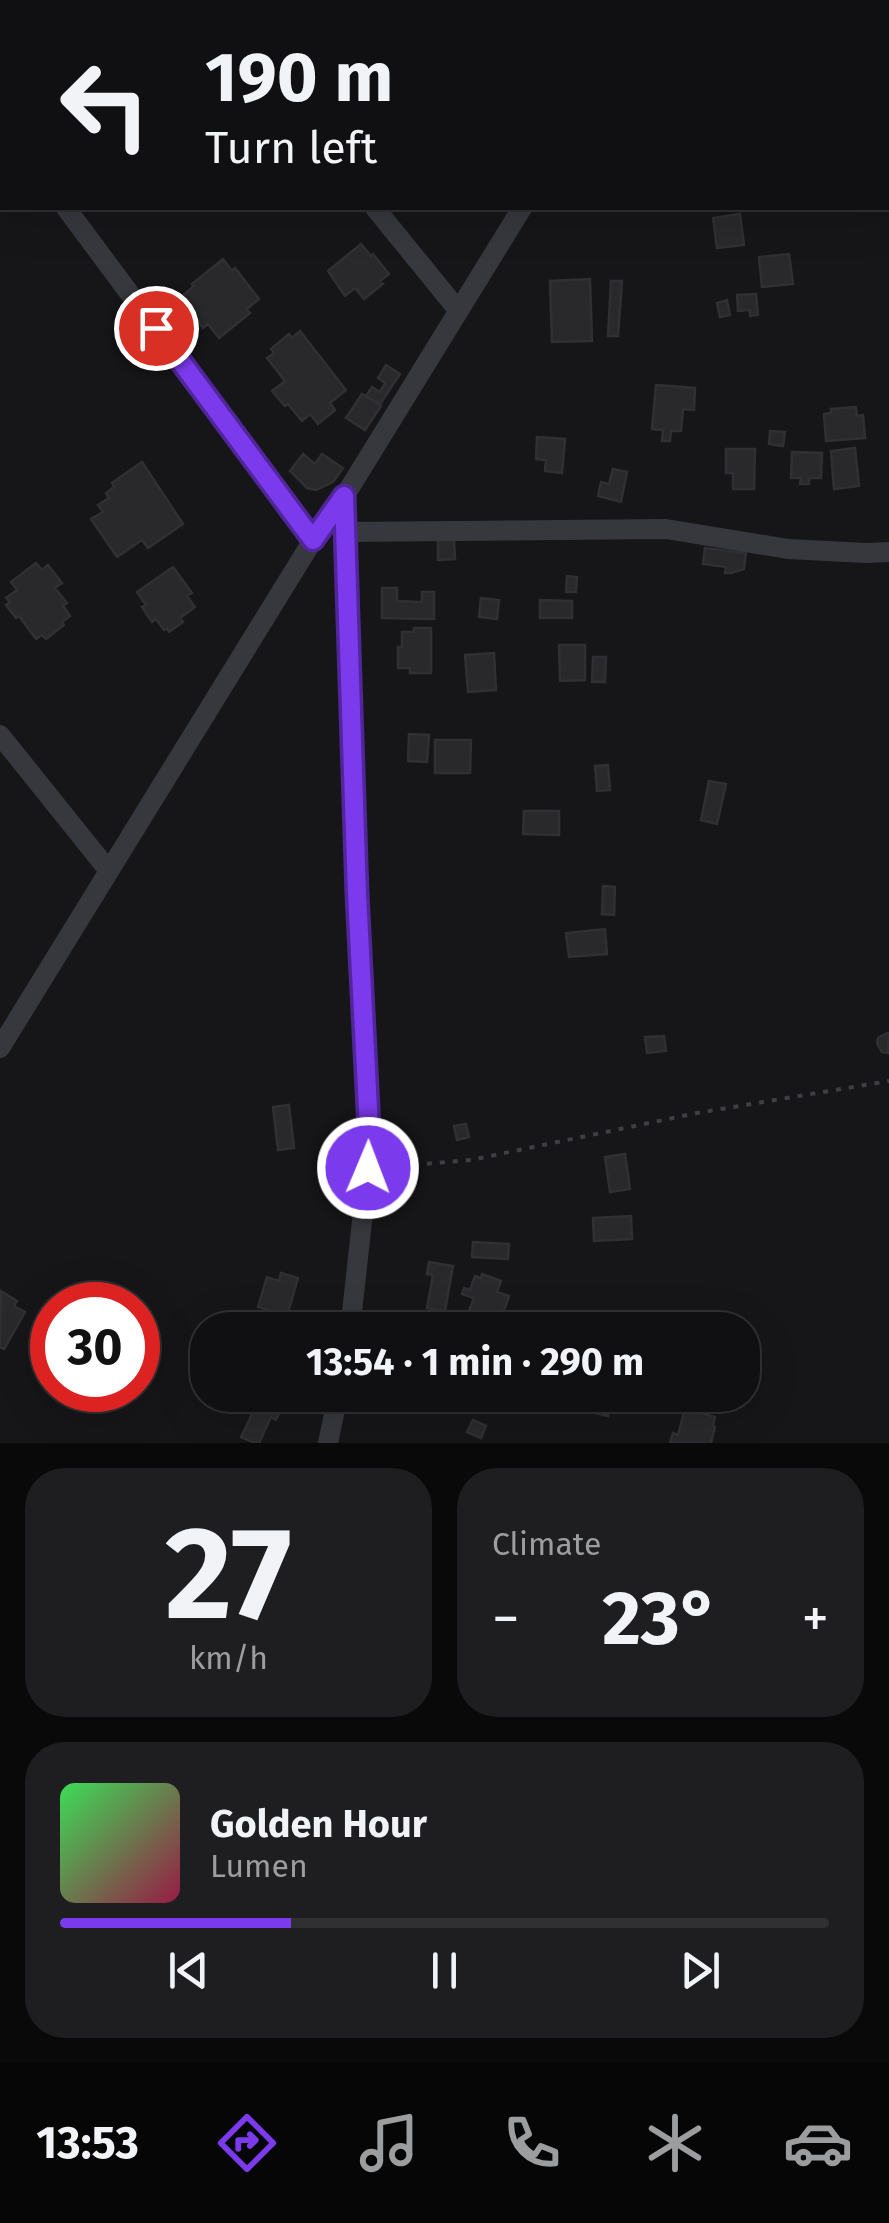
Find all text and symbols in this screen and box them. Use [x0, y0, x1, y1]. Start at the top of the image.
text: 190 m [205, 36, 393, 120]
icon: left [40, 40, 170, 170]
text: Turn left [205, 121, 377, 175]
pin [114, 286, 199, 371]
icon: arrive [129, 301, 184, 356]
position arrow [316, 1116, 420, 1220]
speed limit sign: 30 [30, 1282, 160, 1412]
text: 13:54 · 1 min · 290 m [306, 1339, 644, 1385]
text: 27 [165, 1496, 292, 1652]
text: Climate [492, 1525, 601, 1563]
text: 23° [602, 1574, 719, 1664]
text: − [492, 1586, 520, 1652]
text: + [802, 1586, 829, 1652]
text: km/h [189, 1639, 268, 1677]
text: Golden Hour [210, 1801, 427, 1847]
text: Lumen [210, 1847, 308, 1885]
icon: previous [161, 1943, 216, 1998]
icon: pause [417, 1943, 472, 1998]
icon: next [673, 1943, 728, 1998]
icon: directions [212, 2108, 282, 2178]
icon: music [354, 2108, 424, 2178]
icon: phone [497, 2108, 567, 2178]
icon: climate [640, 2108, 710, 2178]
icon: car [783, 2108, 853, 2178]
text: 13:53 [36, 2116, 139, 2170]

